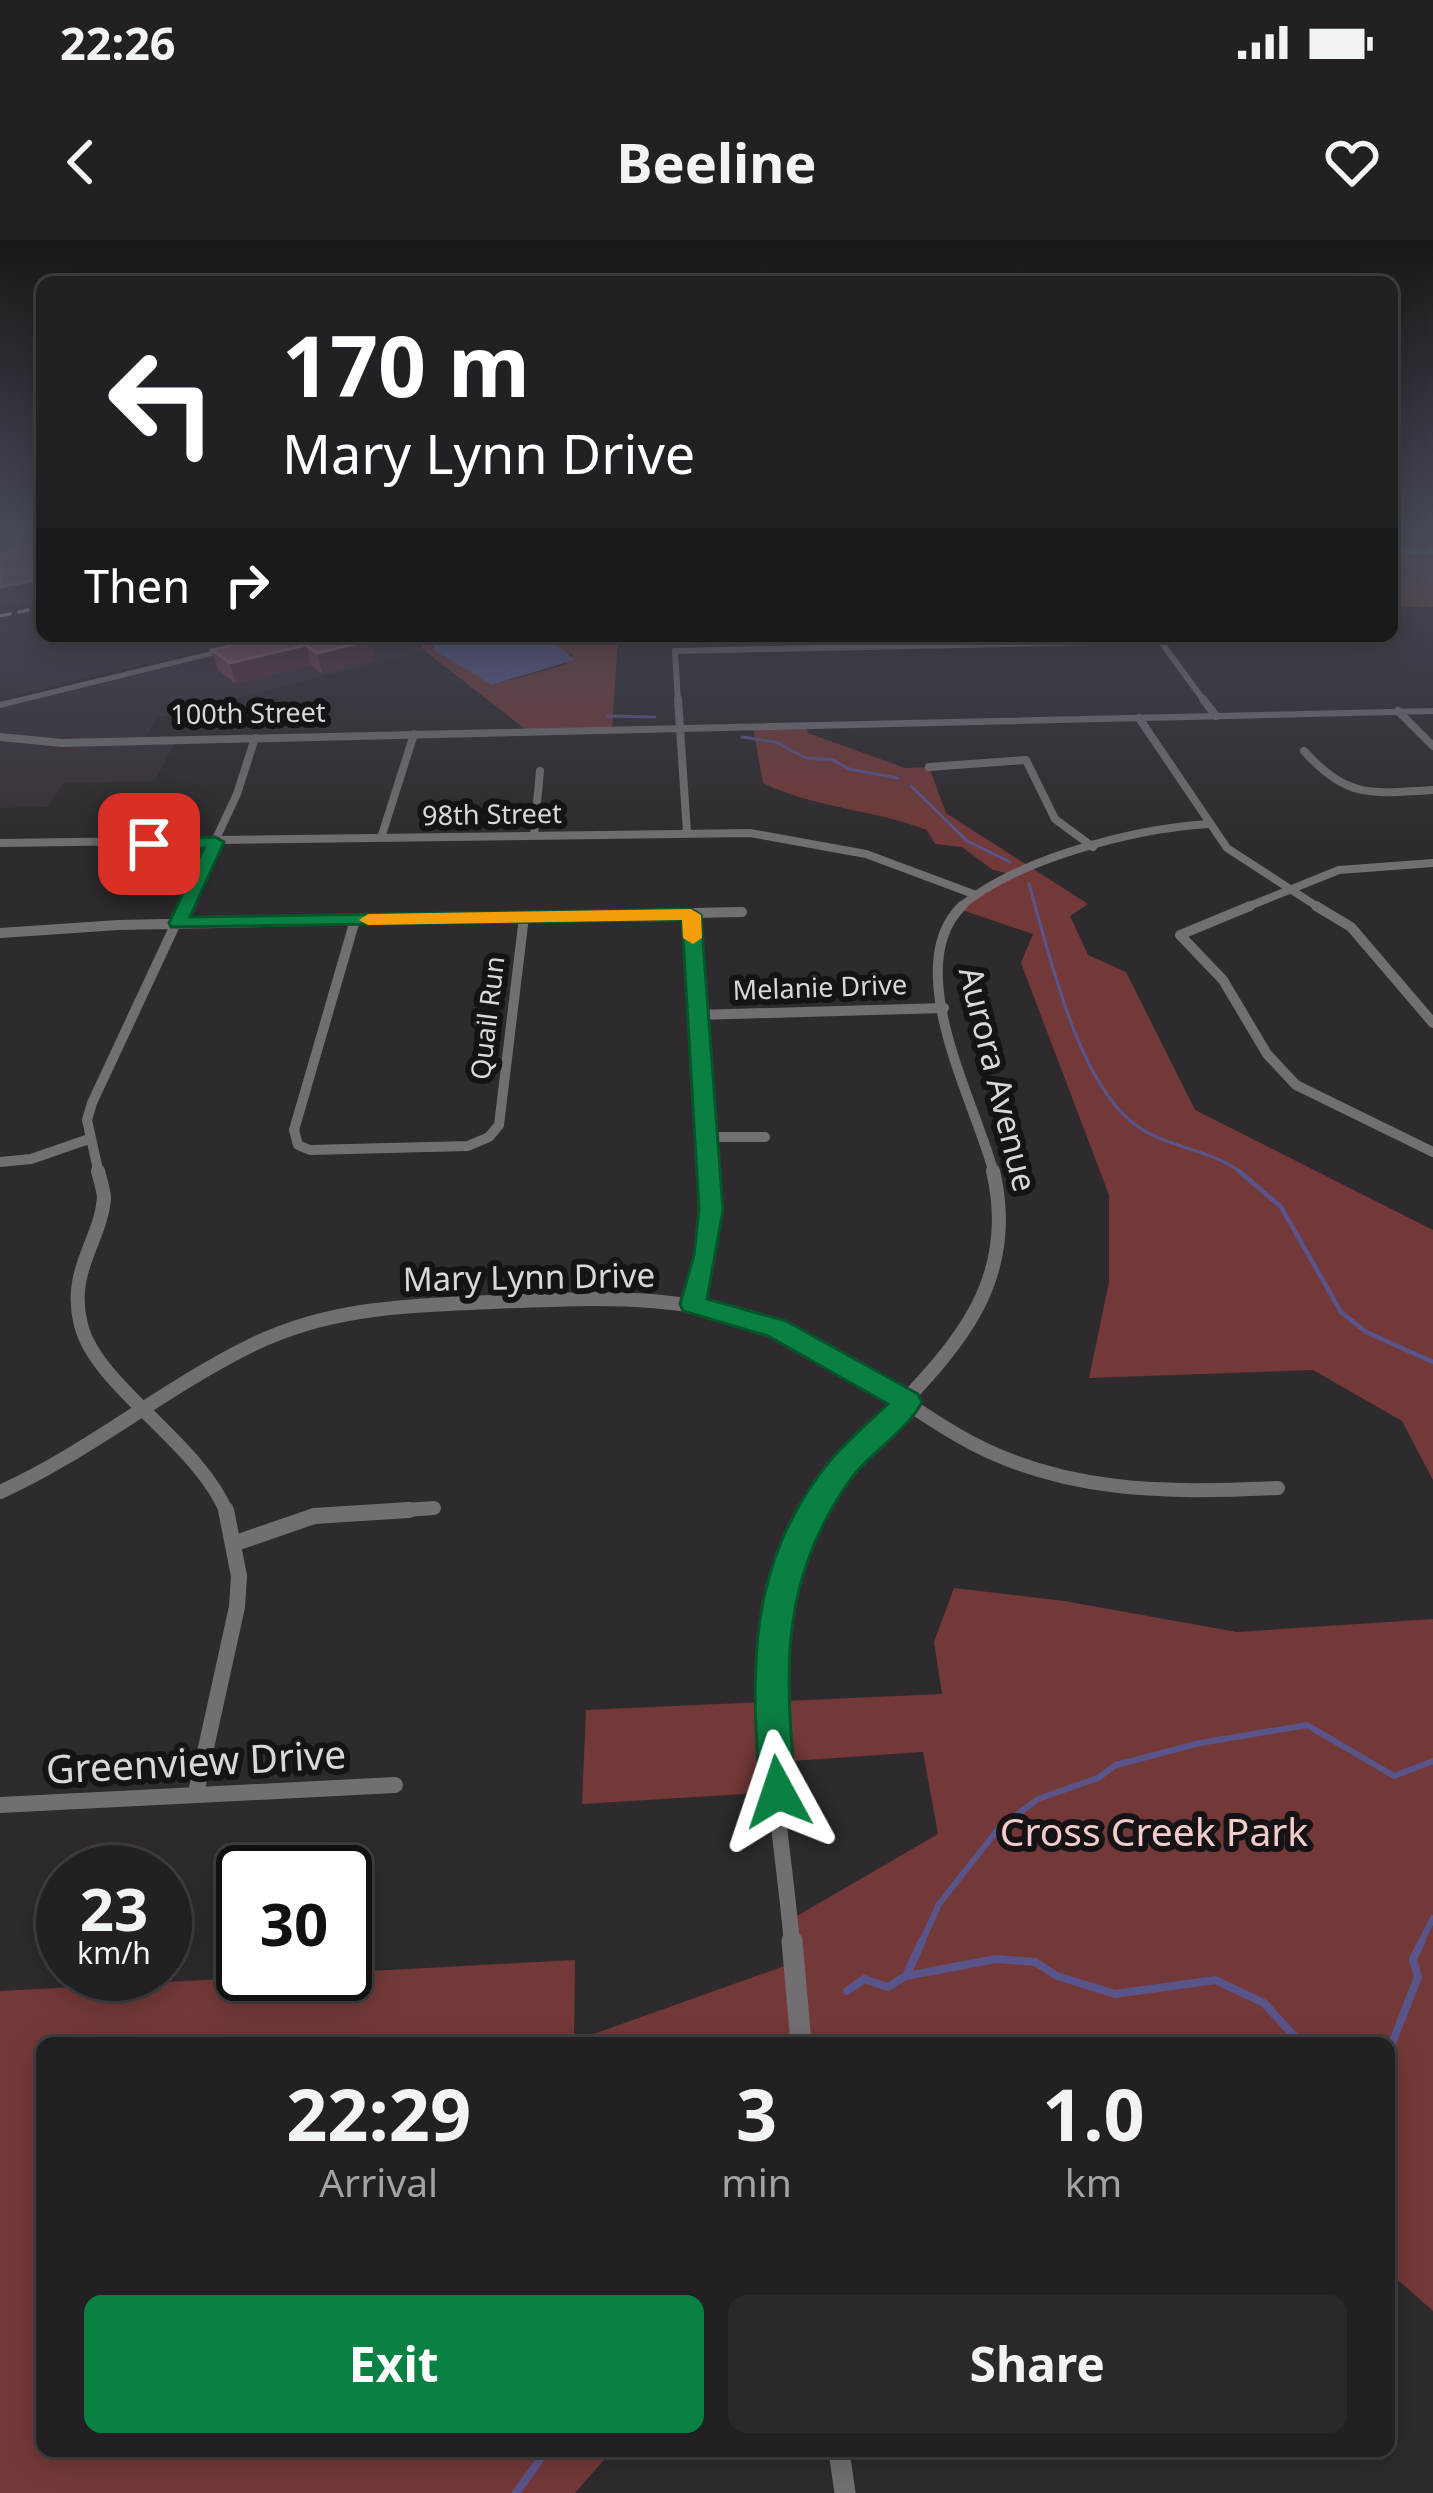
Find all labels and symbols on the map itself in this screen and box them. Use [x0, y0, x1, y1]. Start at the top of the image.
street label: 100th Street [170, 693, 326, 732]
pin [98, 793, 200, 895]
street label: 98th Street [422, 794, 562, 833]
street label: Quail Run [461, 954, 512, 1082]
street label: Aurora Avenue [949, 962, 1048, 1196]
street label: Melanie Drive [732, 965, 908, 1008]
street label: Mary Lynn Drive [402, 1252, 656, 1301]
street label: Greenview Drive [45, 1726, 347, 1795]
position arrow [715, 1729, 841, 1855]
park label: Cross Creek Park [1000, 1804, 1308, 1857]
speed limit sign: 30 [216, 1845, 372, 2001]

